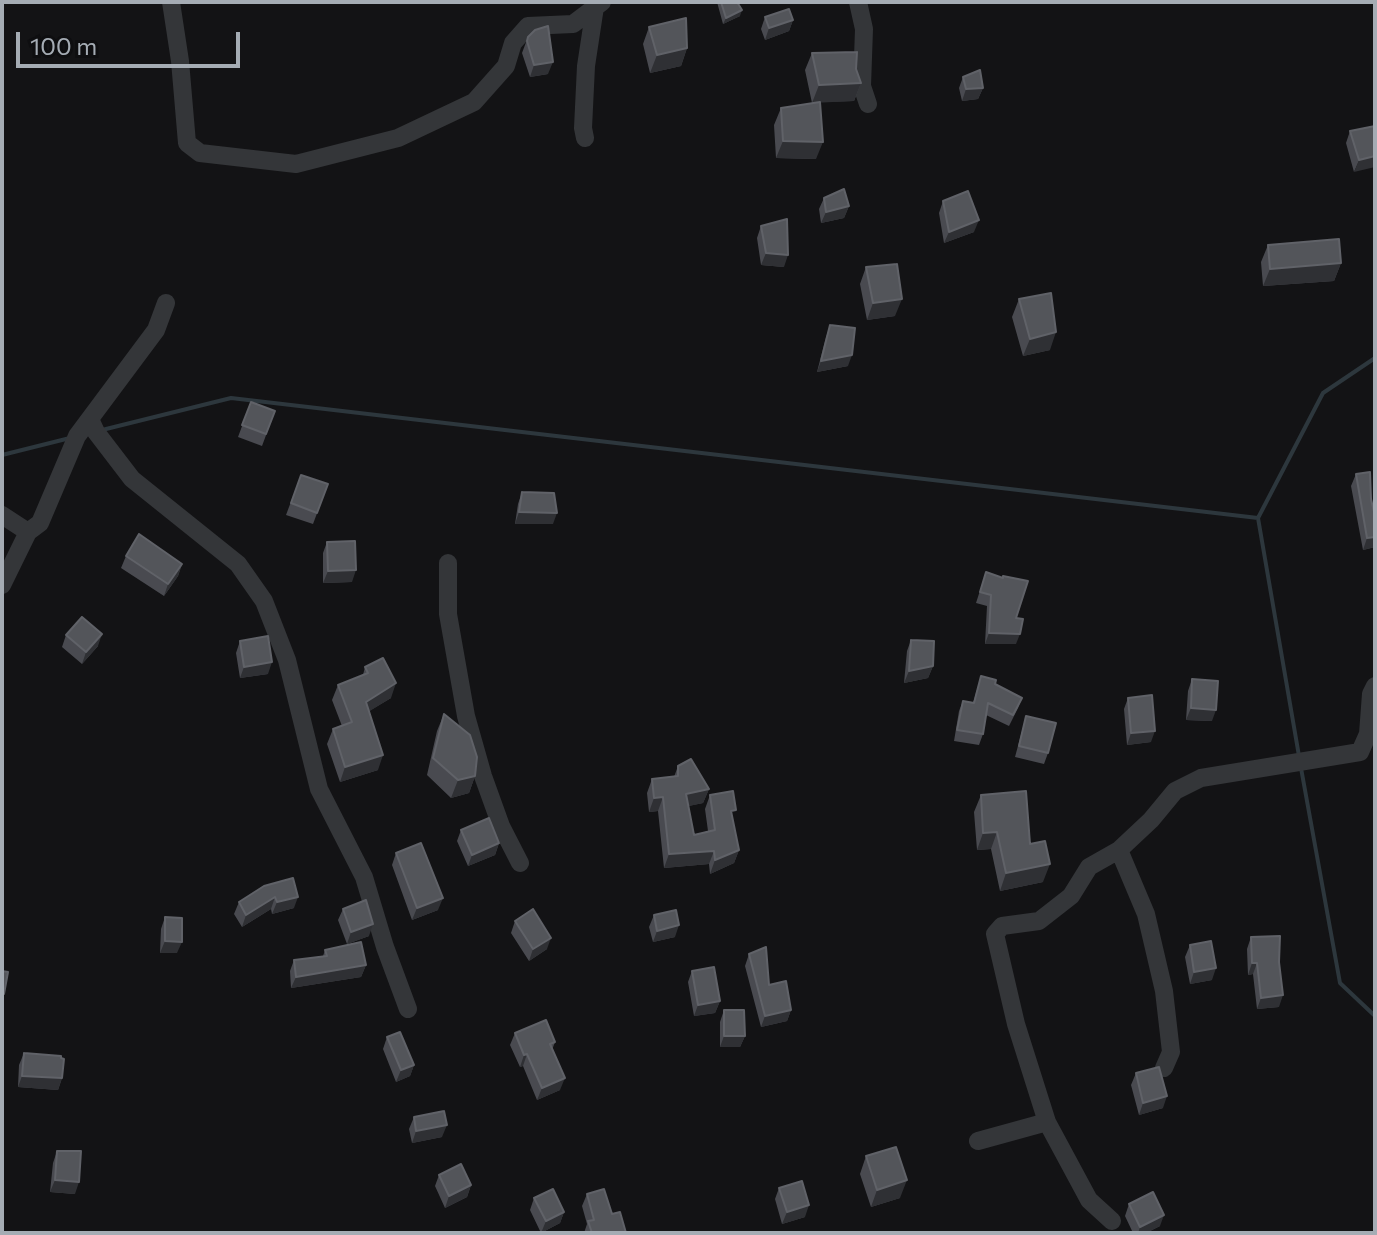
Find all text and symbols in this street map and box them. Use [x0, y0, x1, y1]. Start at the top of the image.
scale bar [20, 16, 244, 66]
text: 100 m [30, 31, 97, 60]

